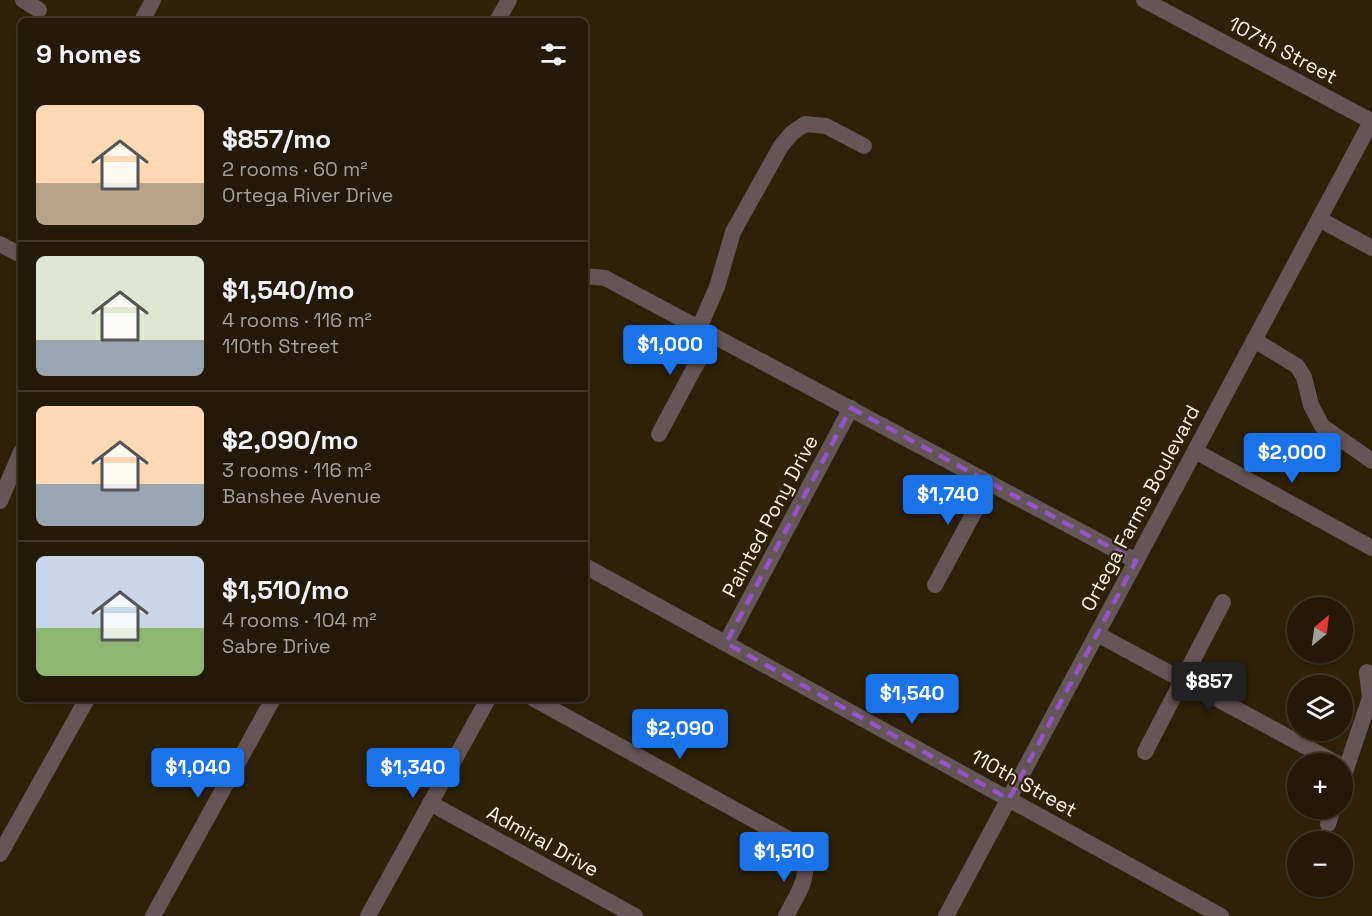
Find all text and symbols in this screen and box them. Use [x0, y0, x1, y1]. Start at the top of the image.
street label: 107th Street [1224, 10, 1342, 90]
text: 9 homes [36, 37, 141, 71]
icon: filters [537, 38, 570, 71]
text: $857/mo [222, 122, 331, 156]
icon: home [84, 129, 156, 201]
text: 2 rooms · 60 m² [222, 156, 368, 182]
text: Ortega River Drive [222, 182, 393, 208]
text: $1,540/mo [222, 273, 354, 307]
icon: home [84, 280, 156, 352]
text: 4 rooms · 116 m² [222, 307, 372, 333]
pin: $1,000 [621, 325, 719, 376]
text: $1,000 [637, 331, 703, 357]
text: 110th Street [222, 333, 339, 359]
street label: Ortega Farms Boulevard [1075, 400, 1205, 616]
text: $2,090/mo [222, 423, 359, 457]
icon: home [84, 430, 156, 502]
street label: Painted Pony Drive [716, 430, 824, 602]
pin: $2,000 [1243, 433, 1341, 484]
text: $2,000 [1258, 439, 1326, 465]
text: 3 rooms · 116 m² [222, 457, 372, 483]
pin: $1,740 [899, 475, 997, 526]
text: $1,740 [917, 481, 979, 507]
text: Banshee Avenue [222, 483, 381, 509]
text: $1,510/mo [222, 573, 349, 607]
icon: home [84, 580, 156, 652]
north arrow [1287, 597, 1353, 663]
map controls [1287, 597, 1353, 897]
text: 4 rooms · 104 m² [222, 607, 377, 633]
text: Sabre Drive [222, 633, 331, 659]
pin: $857 [1173, 662, 1245, 713]
text: $857 [1186, 668, 1232, 694]
pin: $1,540 [863, 674, 961, 725]
button: layers [1287, 675, 1353, 741]
text: $1,540 [880, 680, 944, 706]
pin: $2,090 [631, 709, 729, 760]
text: $2,090 [646, 715, 714, 741]
street label: 110th Street [966, 743, 1082, 823]
pin: $1,040 [149, 748, 247, 799]
pin: $1,340 [364, 748, 462, 799]
button: + [1287, 753, 1353, 819]
text: $1,040 [165, 754, 231, 780]
text: $1,340 [381, 754, 445, 780]
street label: Admiral Drive [482, 800, 604, 882]
button: − [1287, 831, 1353, 897]
pin: $1,510 [735, 832, 833, 883]
text: $1,510 [754, 838, 814, 864]

